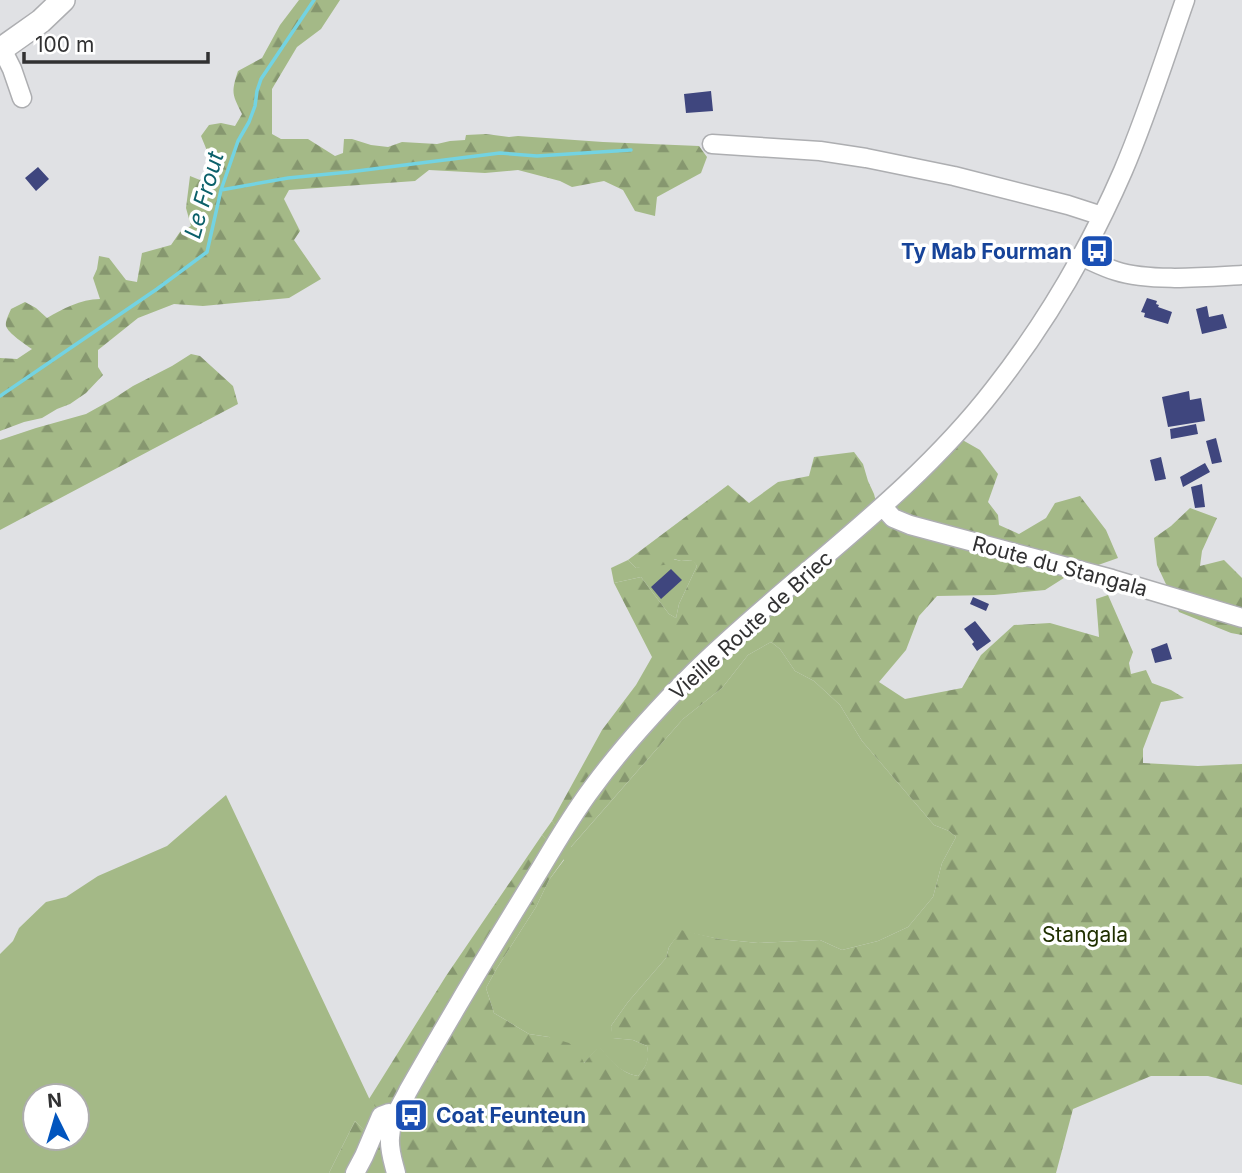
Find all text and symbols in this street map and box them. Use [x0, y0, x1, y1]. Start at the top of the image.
scale bar [24, 21, 208, 65]
text: 100 m [35, 32, 94, 57]
water label: Le Frout [178, 148, 230, 242]
bus stop icon: Ty Mab Fourman [1078, 232, 1116, 270]
place label: Ty Mab Fourman [901, 239, 1072, 264]
street label: Route du Stangala [970, 531, 1150, 601]
street label: Vieille Route de Briec [664, 545, 838, 705]
park label: Stangala [1042, 922, 1128, 947]
north arrow [21, 1082, 91, 1152]
text: N [46, 1088, 63, 1113]
bus stop icon: Coat Feunteun [392, 1096, 430, 1134]
place label: Coat Feunteun [436, 1103, 586, 1128]

